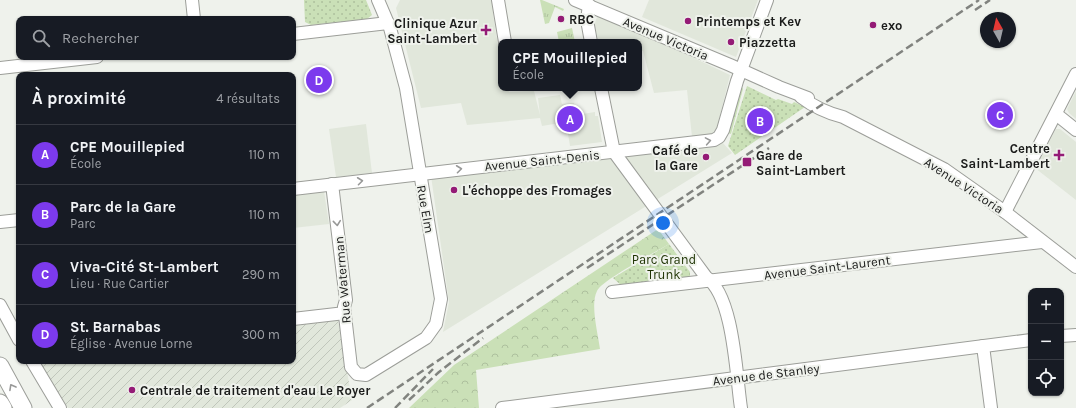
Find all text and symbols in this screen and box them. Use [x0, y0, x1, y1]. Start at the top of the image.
place label: RBC [569, 12, 594, 27]
north arrow [980, 12, 1016, 48]
marker: RBC [556, 14, 566, 24]
street label: Avenue Victoria [621, 14, 711, 63]
place label: Printemps et Kev [696, 14, 801, 29]
search box [16, 16, 296, 60]
place label: Clinique Azur Saint-Lambert [387, 16, 478, 46]
marker: Printemps et Kev [683, 16, 693, 26]
place label: exo [881, 18, 902, 33]
marker: exo [868, 20, 878, 30]
marker: Clinique Azur Saint-Lambert [480, 24, 492, 36]
icon: search [30, 27, 52, 49]
text: Rechercher [62, 29, 139, 47]
place label: Piazzetta [739, 35, 796, 50]
marker: Piazzetta [726, 37, 736, 47]
popup [498, 39, 642, 91]
text: CPE Mouillepied [512, 49, 628, 67]
pin: D [306, 65, 332, 95]
text: École [512, 67, 544, 82]
text: À proximité [32, 88, 126, 108]
text: 4 résultats [216, 91, 280, 106]
pin: C [987, 100, 1013, 130]
pin: A [557, 104, 583, 134]
pin: B [747, 106, 773, 136]
one-way arrow [705, 137, 711, 146]
text: CPE Mouillepied [70, 138, 185, 156]
place label: Centre Saint-Lambert [960, 141, 1050, 171]
place label: Café de la Gare [652, 143, 698, 173]
text: A [41, 147, 49, 162]
text: 110 m [248, 147, 280, 162]
street label: Avenue Saint-Denis [484, 147, 601, 174]
place label: Gare de Saint-Lambert [756, 148, 846, 178]
marker: Centre Saint-Lambert [1053, 149, 1065, 161]
marker: Café de la Gare [701, 152, 711, 162]
street label: Avenue Victoria [921, 154, 1006, 217]
text: École [70, 156, 101, 171]
marker: Gare de Saint-Lambert [741, 156, 753, 168]
one-way arrow [456, 165, 462, 174]
one-way arrow [356, 177, 363, 186]
place label: L'échoppe des Fromages [462, 183, 612, 198]
street label: Rue Elm [414, 184, 437, 234]
marker: L'échoppe des Fromages [449, 185, 459, 195]
text: Parc de la Gare [70, 198, 176, 216]
text: B [41, 207, 49, 222]
text: 110 m [248, 207, 280, 222]
your location [653, 213, 673, 233]
text: Parc [70, 216, 96, 231]
one-way arrow [332, 220, 341, 226]
street label: Rue Waterman [331, 236, 354, 324]
park label: Parc Grand Trunk [632, 252, 696, 282]
street label: Avenue Saint-Laurent [763, 252, 891, 283]
text: Viva-Cité St-Lambert [70, 258, 219, 276]
text: C [41, 267, 49, 282]
text: 290 m [242, 267, 280, 282]
text: Lieu · Rue Cartier [70, 276, 169, 291]
map controls [1028, 288, 1064, 396]
button: + [1028, 288, 1064, 324]
text: St. Barnabas [70, 318, 161, 336]
button: − [1028, 324, 1064, 360]
text: D [41, 327, 49, 342]
text: 300 m [242, 327, 280, 342]
text: Église · Avenue Lorne [70, 336, 192, 351]
button: locate [1028, 360, 1064, 396]
street label: Avenue de Stanley [712, 361, 820, 388]
place label: Centrale de traitement d'eau Le Royer [140, 383, 371, 398]
one-way arrow [9, 384, 16, 391]
marker: Centrale de traitement d'eau Le Royer [127, 385, 137, 395]

